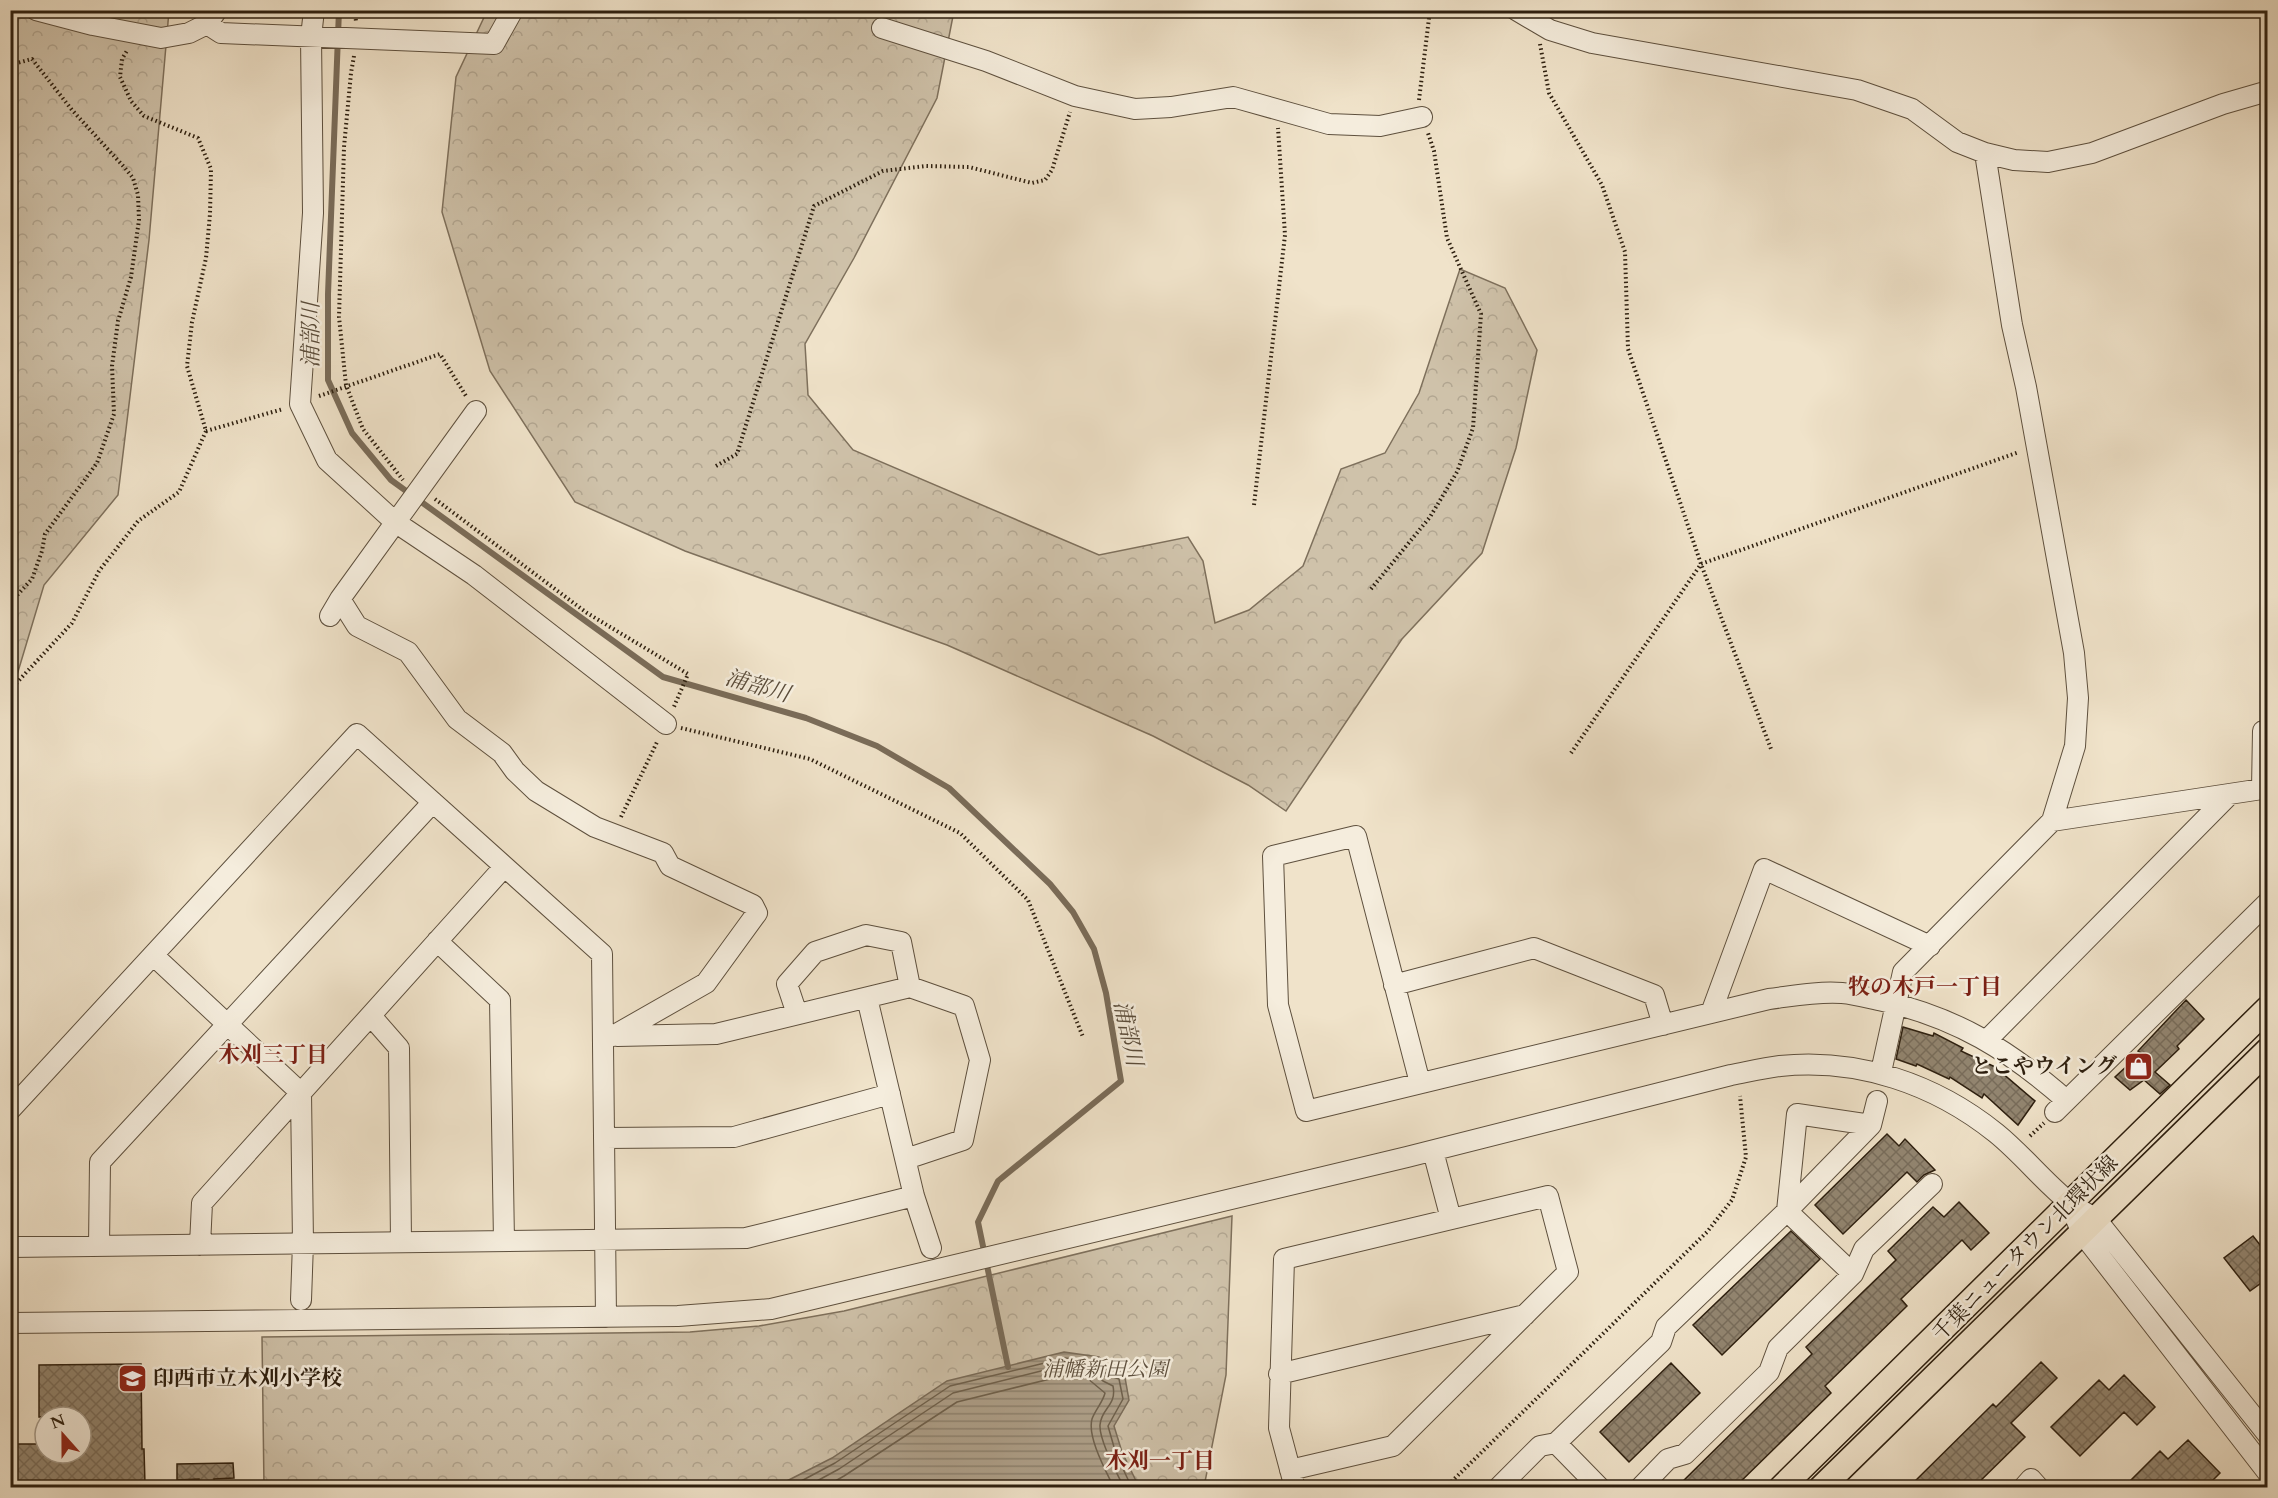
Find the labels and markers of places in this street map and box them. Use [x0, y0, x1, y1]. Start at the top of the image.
shop icon: とこやウイング [2122, 1050, 2154, 1082]
place label: とこやウイング [1971, 1052, 2117, 1081]
school or university icon: 印西市立木刈小学校 [116, 1362, 148, 1394]
place label: 印西市立木刈小学校 [153, 1364, 342, 1393]

